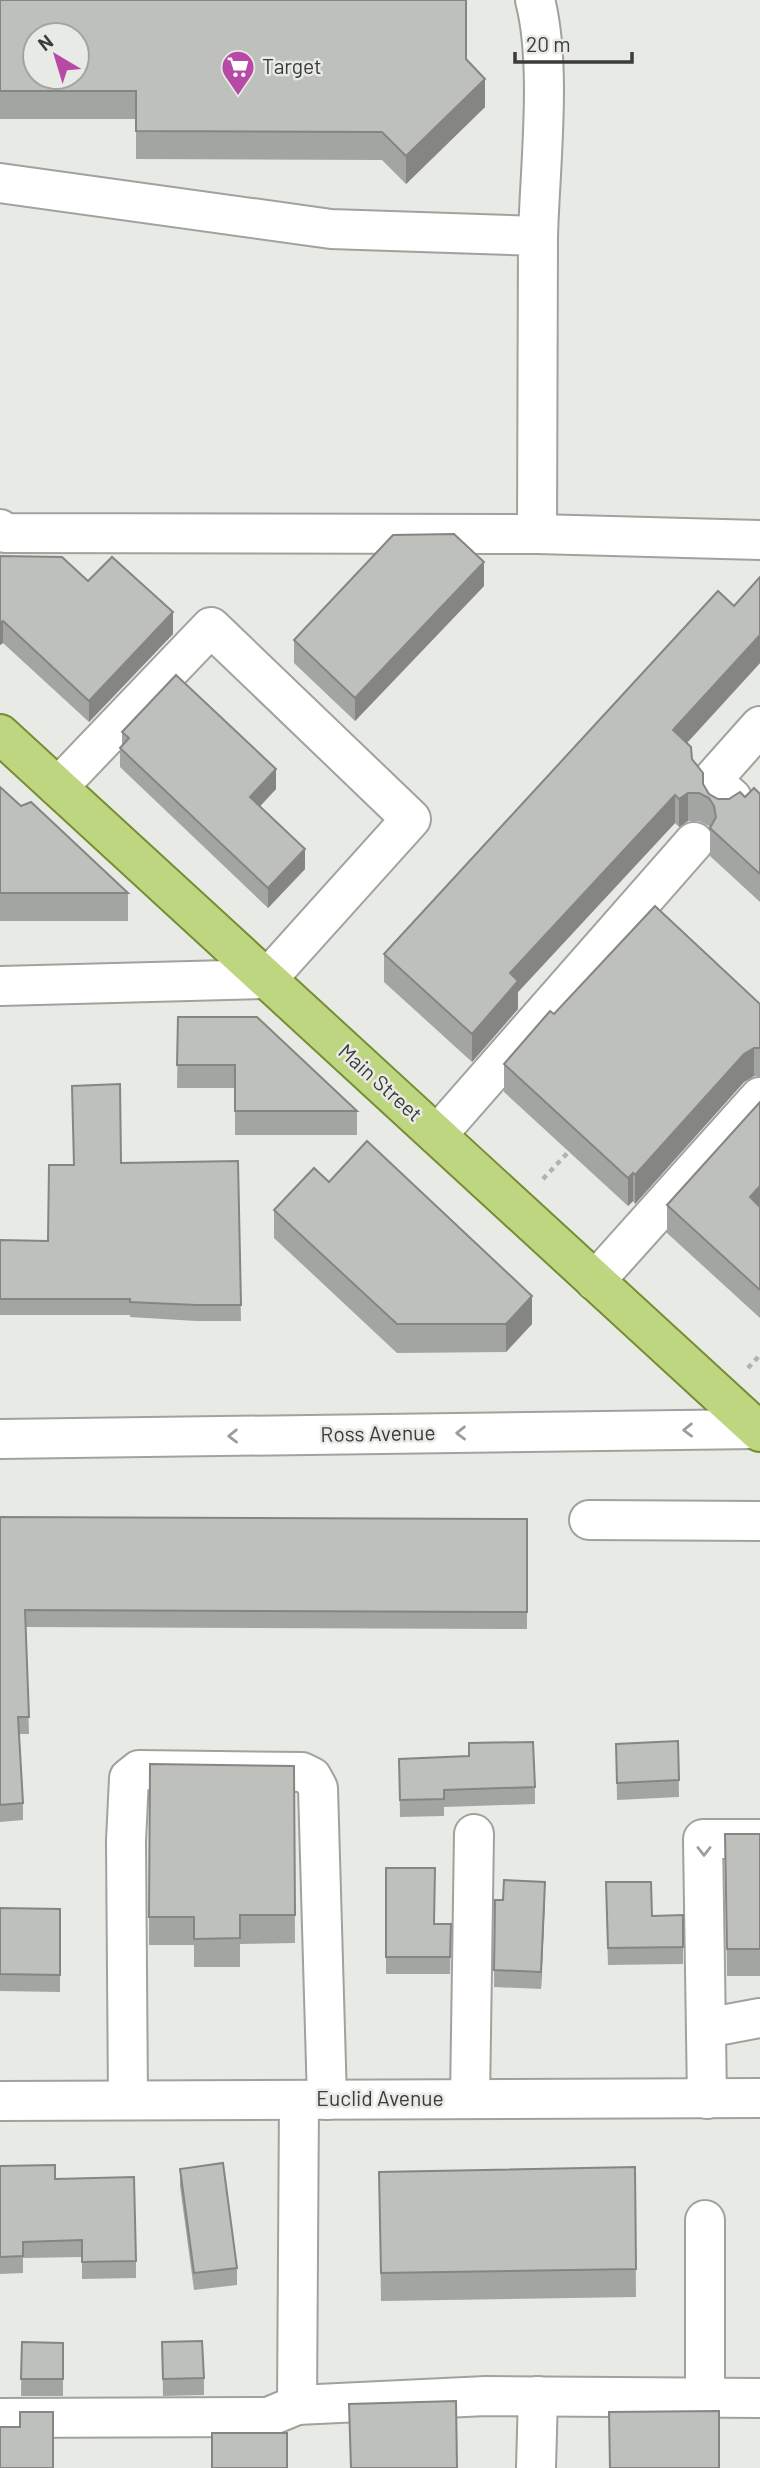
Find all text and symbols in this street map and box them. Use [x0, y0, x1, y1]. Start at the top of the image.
north arrow [21, 21, 91, 91]
scale bar [515, 21, 632, 65]
text: N [33, 29, 57, 55]
text: 20 m [526, 31, 571, 56]
supermarket icon: Target [219, 48, 257, 97]
place label: Target [262, 53, 322, 78]
street label: Main Street [334, 1038, 428, 1126]
street label: Ross Avenue [320, 1419, 436, 1446]
one-way arrow [682, 1422, 693, 1438]
one-way arrow [455, 1425, 465, 1441]
one-way arrow [227, 1428, 238, 1443]
one-way arrow [696, 1846, 712, 1857]
street label: Euclid Avenue [316, 2085, 444, 2110]

